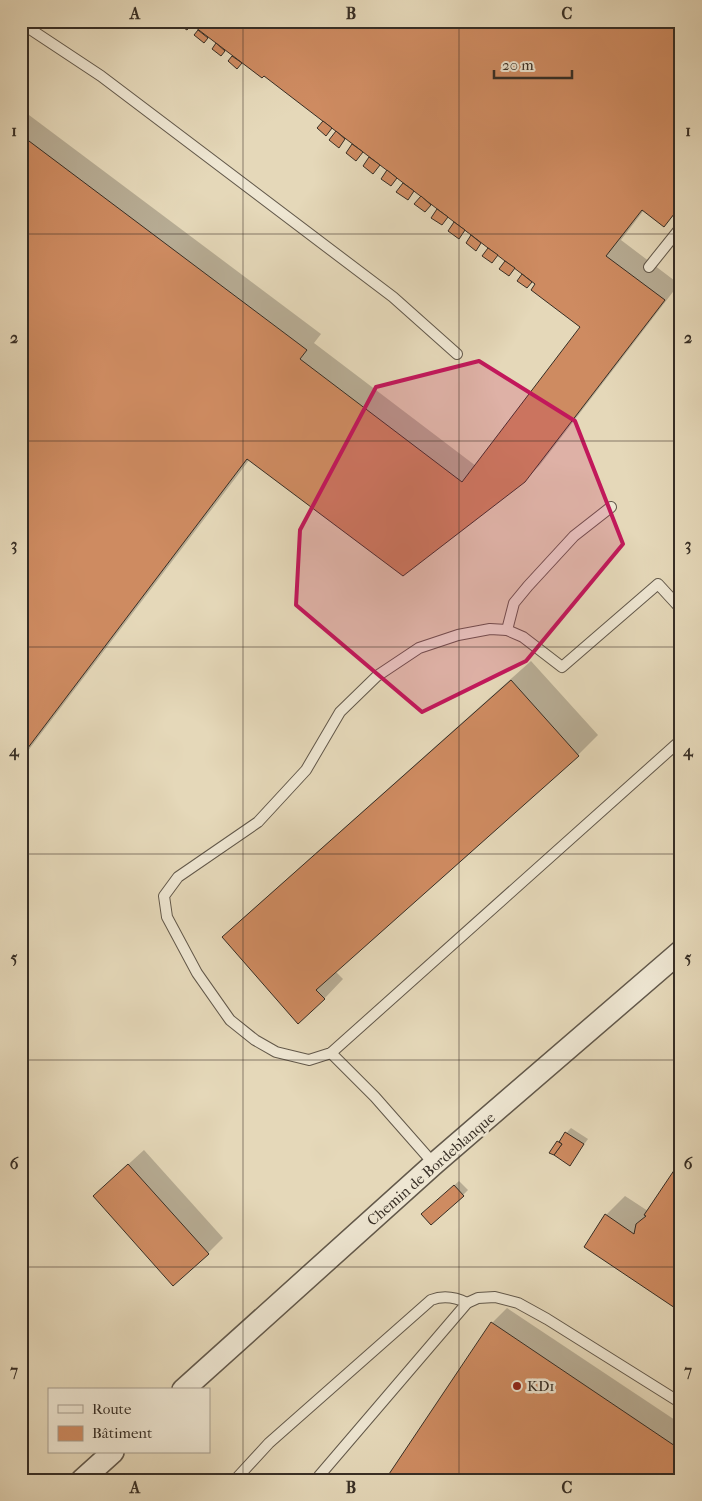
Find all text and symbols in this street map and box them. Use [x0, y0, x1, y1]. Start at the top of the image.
text: A [129, 4, 141, 23]
text: B [346, 4, 356, 23]
text: C [562, 4, 573, 23]
scale bar [494, 48, 572, 80]
text: 20 m [502, 56, 534, 74]
text: 1 [11, 121, 17, 140]
text: 1 [685, 121, 691, 140]
text: 2 [10, 328, 18, 347]
text: 2 [684, 328, 692, 347]
text: 3 [11, 535, 17, 555]
text: 3 [685, 535, 691, 555]
text: 4 [8, 741, 20, 761]
text: 4 [682, 741, 694, 761]
text: 5 [11, 948, 18, 967]
text: 5 [685, 948, 692, 967]
street label: Chemin de Bordeblanque [363, 1108, 499, 1229]
text: 6 [10, 1154, 19, 1173]
text: 6 [684, 1154, 693, 1173]
text: 7 [9, 1361, 18, 1380]
text: 7 [683, 1361, 692, 1380]
place label: KD1 [527, 1377, 555, 1395]
marker: KD1 [511, 1380, 523, 1392]
legend [48, 1388, 210, 1454]
text: Route [92, 1400, 132, 1418]
text: Bâtiment [92, 1424, 153, 1442]
text: A [129, 1478, 141, 1497]
text: B [346, 1478, 356, 1497]
text: C [562, 1478, 573, 1497]

